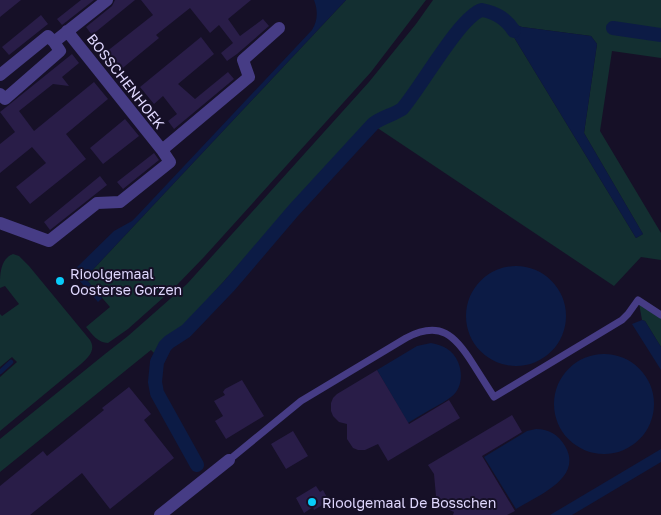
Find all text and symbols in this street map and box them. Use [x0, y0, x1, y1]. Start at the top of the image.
street label: BOSSCHENHOEK [84, 30, 169, 132]
place label: Rioolgemaal Oosterse Gorzen [70, 265, 182, 298]
marker: Rioolgemaal Oosterse Gorzen [54, 275, 66, 287]
place label: Rioolgemaal De Bosschen [322, 494, 496, 511]
marker: Rioolgemaal De Bosschen [306, 496, 318, 508]

